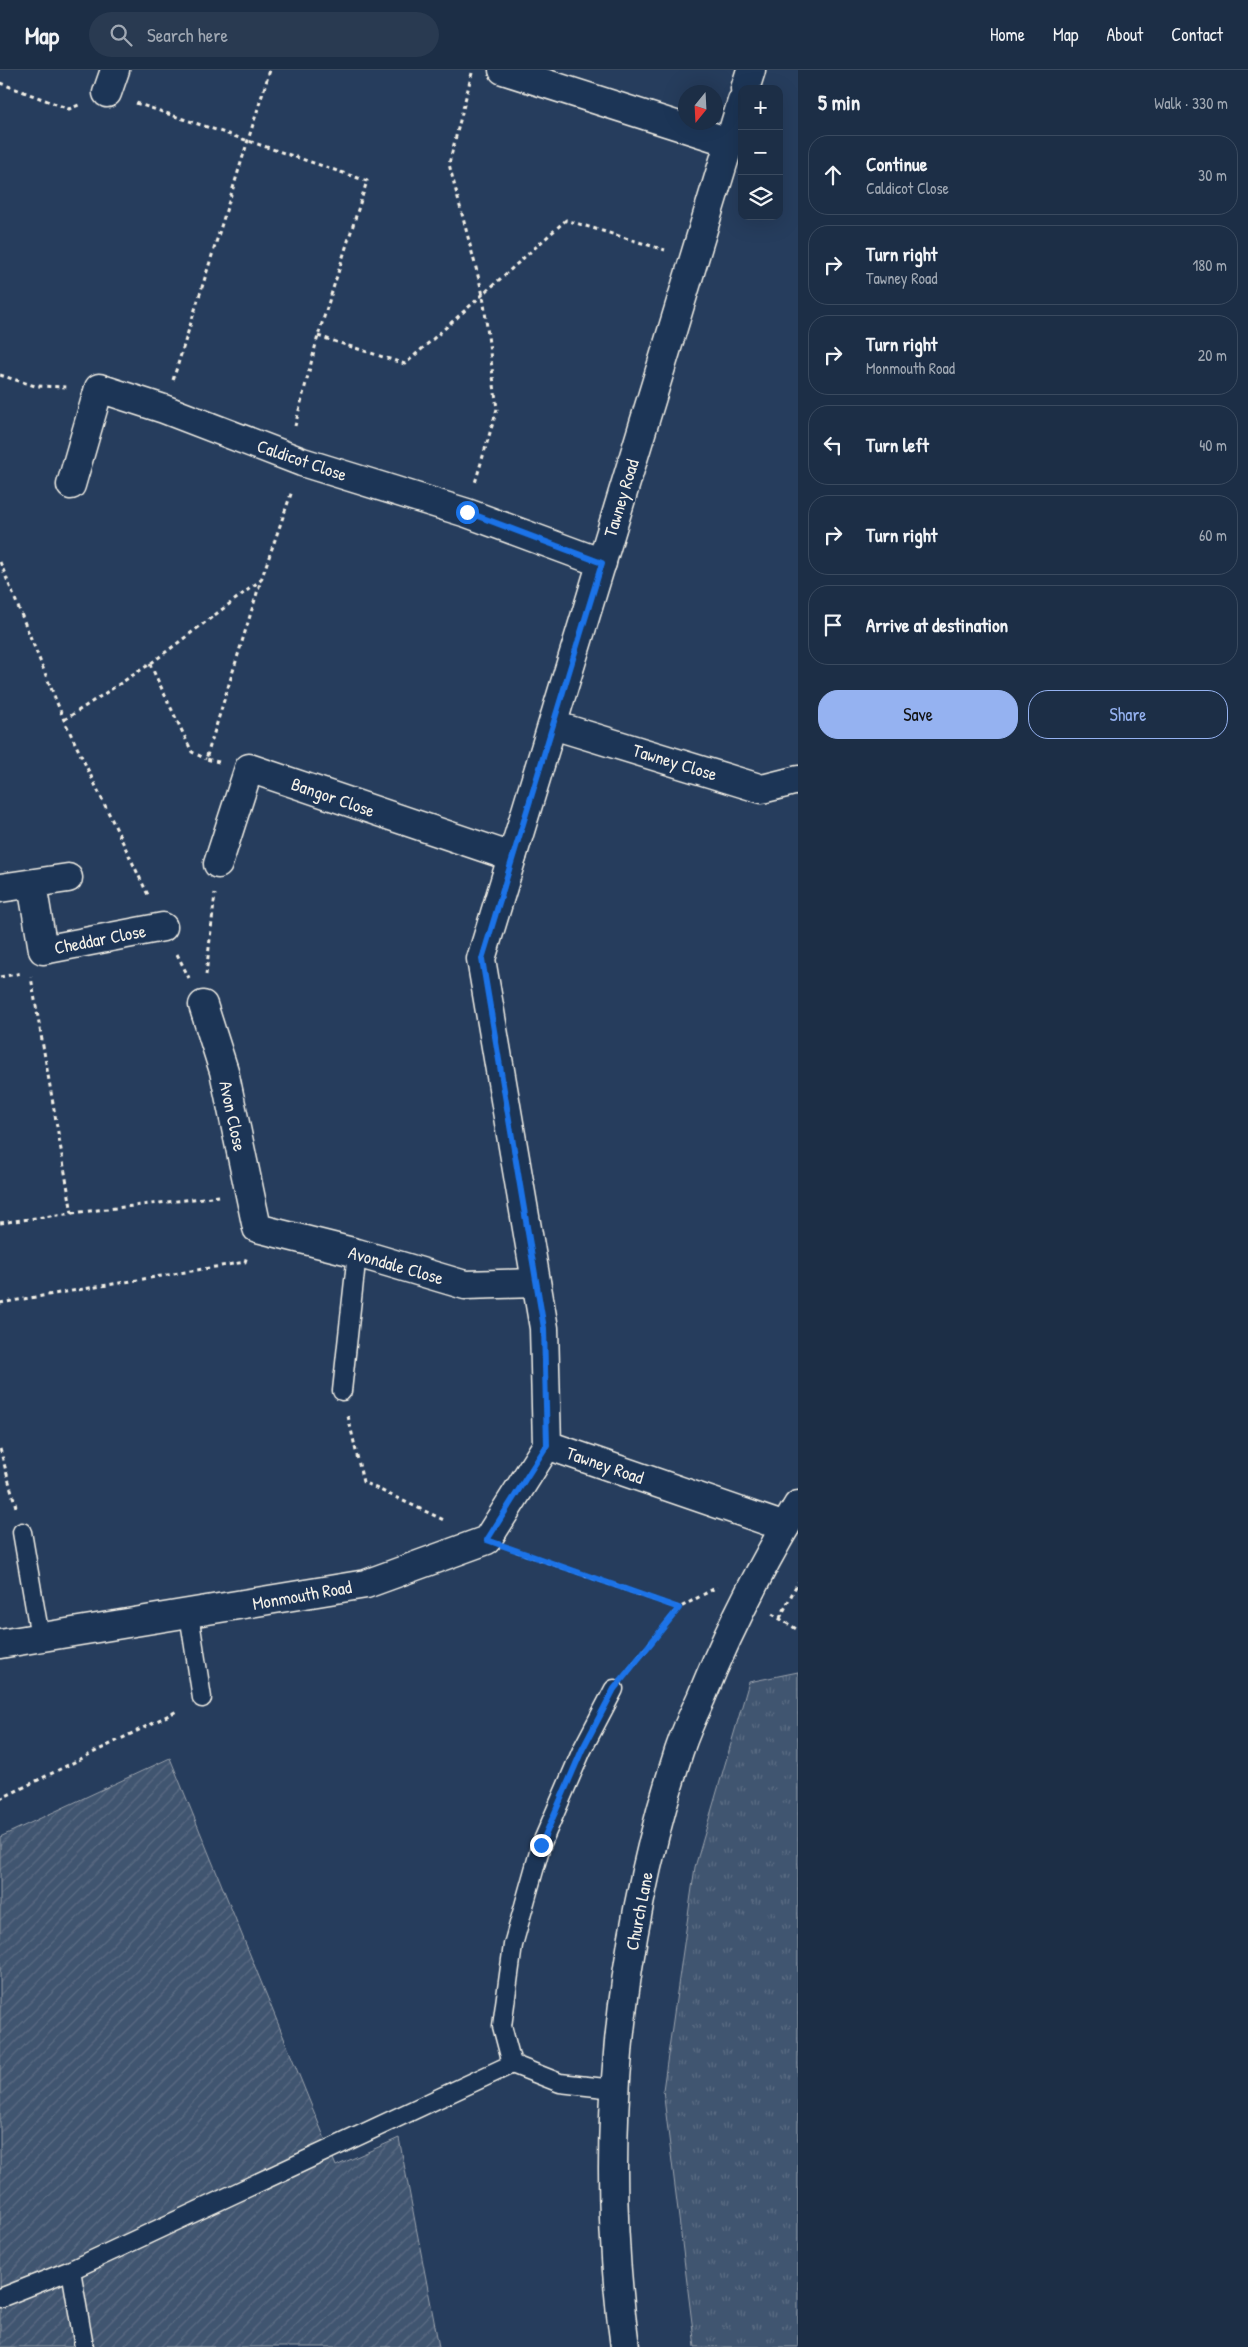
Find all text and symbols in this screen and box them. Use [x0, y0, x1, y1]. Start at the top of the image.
search box [89, 12, 439, 57]
text: Map [25, 19, 59, 51]
icon: search [107, 21, 135, 49]
text: Search here [147, 22, 228, 48]
text: Home [990, 22, 1025, 47]
text: Map [1053, 22, 1078, 47]
text: About [1106, 22, 1143, 47]
text: Contact [1171, 22, 1223, 47]
north arrow [678, 85, 723, 130]
map controls [738, 85, 783, 220]
button: + [738, 85, 783, 130]
text: 5 min [818, 88, 860, 117]
text: Walk · 330 m [1154, 92, 1228, 114]
button: − [738, 130, 783, 175]
text: Continue [866, 151, 927, 177]
icon: ahead [819, 161, 847, 189]
text: 30 m [1198, 164, 1227, 186]
button: layers [738, 175, 783, 220]
text: Caldicot Close [866, 177, 949, 199]
text: Turn right [866, 241, 937, 267]
icon: right [819, 251, 847, 279]
text: 180 m [1193, 254, 1227, 276]
text: Tawney Road [866, 267, 937, 289]
text: Turn right [866, 331, 937, 357]
icon: right [819, 341, 847, 369]
text: 20 m [1198, 344, 1227, 366]
text: Monmouth Road [866, 357, 955, 379]
icon: left [819, 431, 847, 459]
text: Turn left [866, 432, 929, 458]
street label: Caldicot Close [254, 433, 350, 487]
text: 40 m [1199, 434, 1227, 456]
street label: Tawney Road [597, 456, 645, 540]
route start [456, 501, 479, 524]
icon: right [819, 521, 847, 549]
text: Turn right [866, 522, 937, 548]
text: 60 m [1199, 524, 1227, 546]
icon: arrive [819, 611, 847, 639]
text: Arrive at destination [866, 612, 1008, 638]
button: Save [818, 690, 1018, 739]
button: Share [1028, 690, 1228, 739]
street label: Tawney Close [630, 737, 720, 787]
street label: Bangor Close [288, 771, 378, 823]
street label: Cheddar Close [52, 918, 148, 960]
street label: Avon Close [213, 1078, 253, 1154]
street label: Avondale Close [346, 1240, 446, 1290]
street label: Tawney Road [563, 1440, 647, 1490]
street label: Monmouth Road [250, 1574, 354, 1616]
route end [530, 1834, 553, 1857]
street label: Church Lane [619, 1870, 659, 1952]

